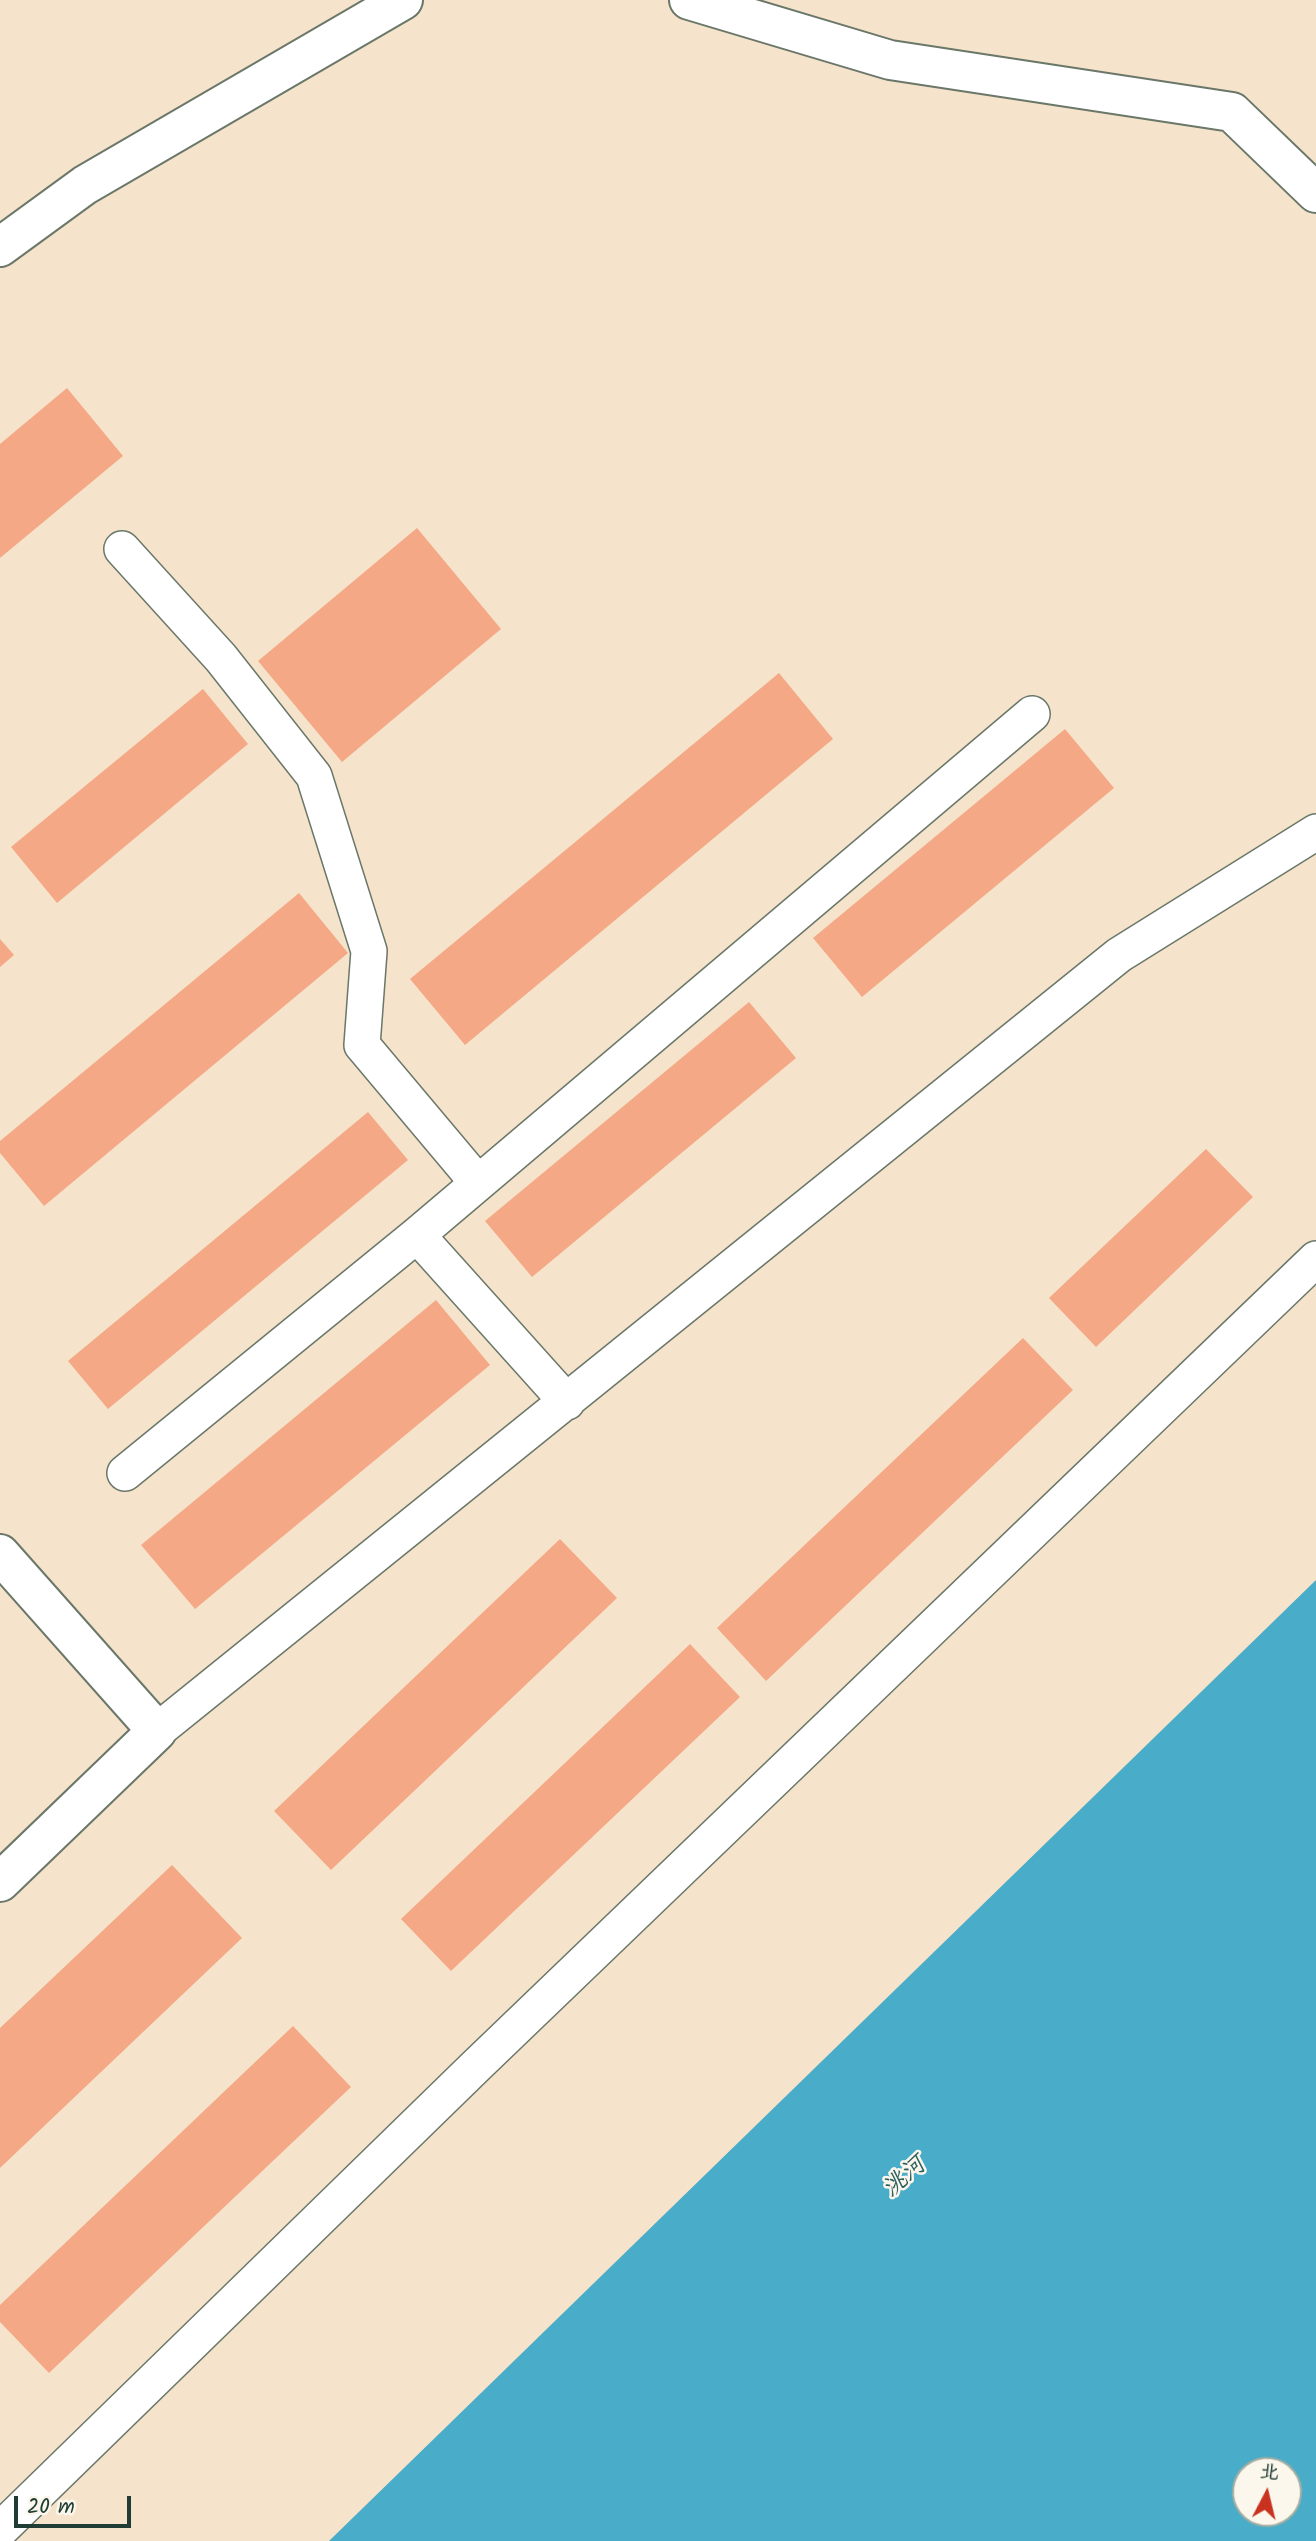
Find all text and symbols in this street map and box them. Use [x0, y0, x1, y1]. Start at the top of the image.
water label: 洮河 [878, 2152, 934, 2206]
north arrow [1232, 2457, 1302, 2527]
text: 北 [1258, 2457, 1281, 2489]
scale bar [18, 2482, 135, 2526]
text: 20 m [27, 2491, 75, 2524]

